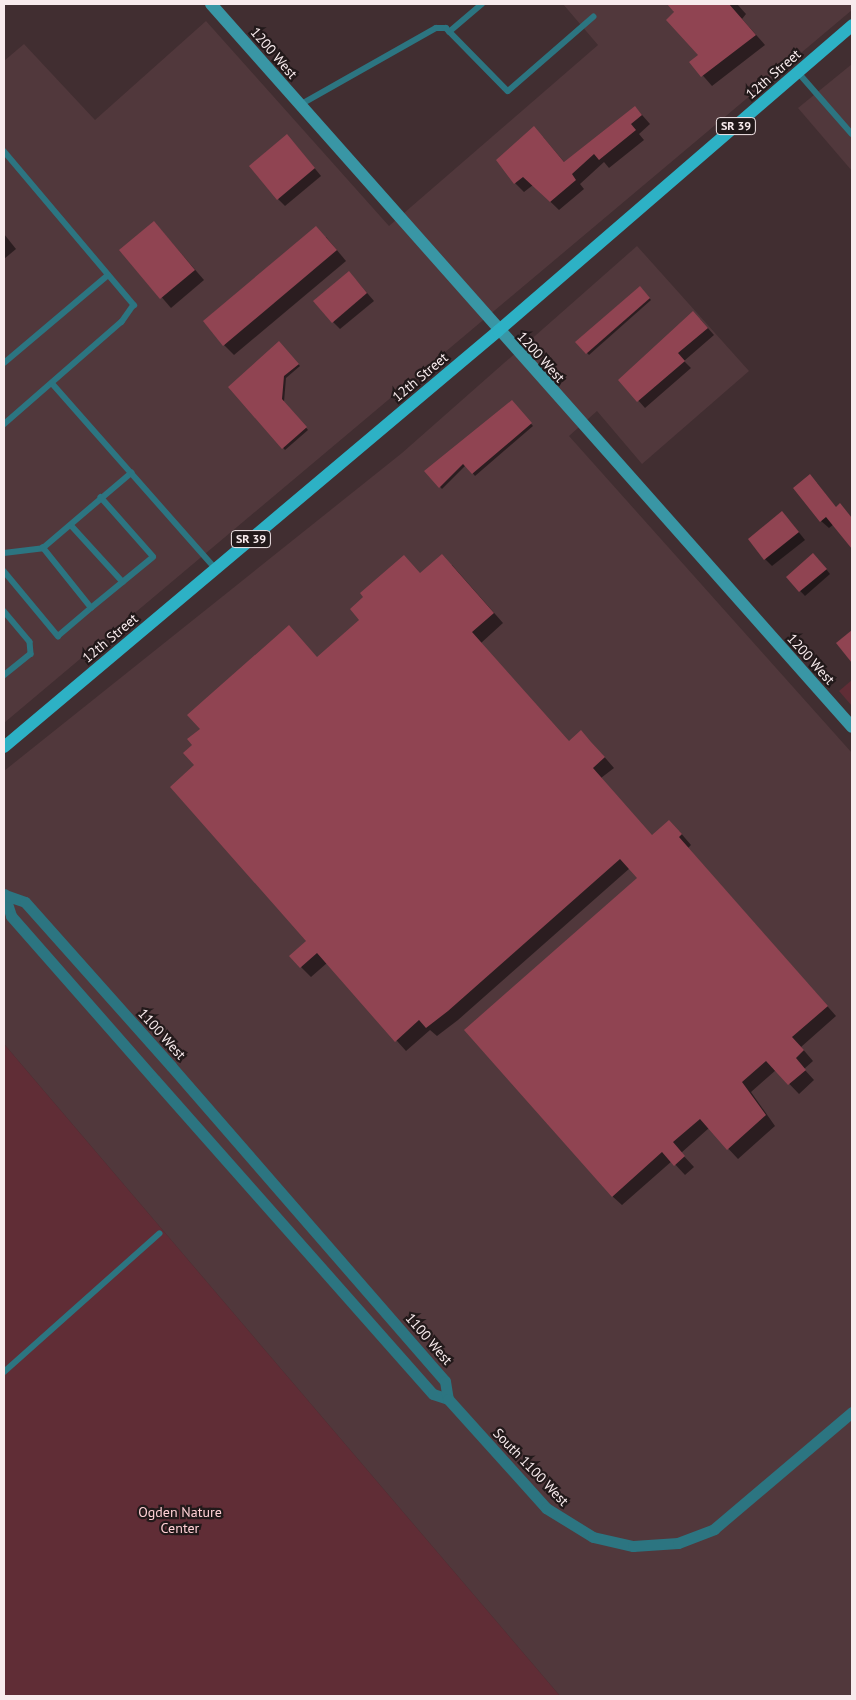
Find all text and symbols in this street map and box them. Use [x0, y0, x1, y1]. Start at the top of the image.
street label: 1200 West [247, 24, 301, 82]
street label: 12th Street [742, 46, 804, 102]
road number: SR 39 [715, 116, 757, 136]
street label: 1200 West [514, 328, 568, 386]
street label: 12th Street [389, 349, 451, 405]
road number: SR 39 [230, 530, 272, 548]
street label: 12th Street [79, 610, 141, 666]
street label: 1200 West [784, 630, 838, 688]
street label: 1100 West [135, 1005, 189, 1063]
street label: 1100 West [402, 1310, 456, 1368]
street label: South 1100 West [490, 1425, 572, 1509]
park label: Ogden Nature Center [138, 1504, 222, 1536]

